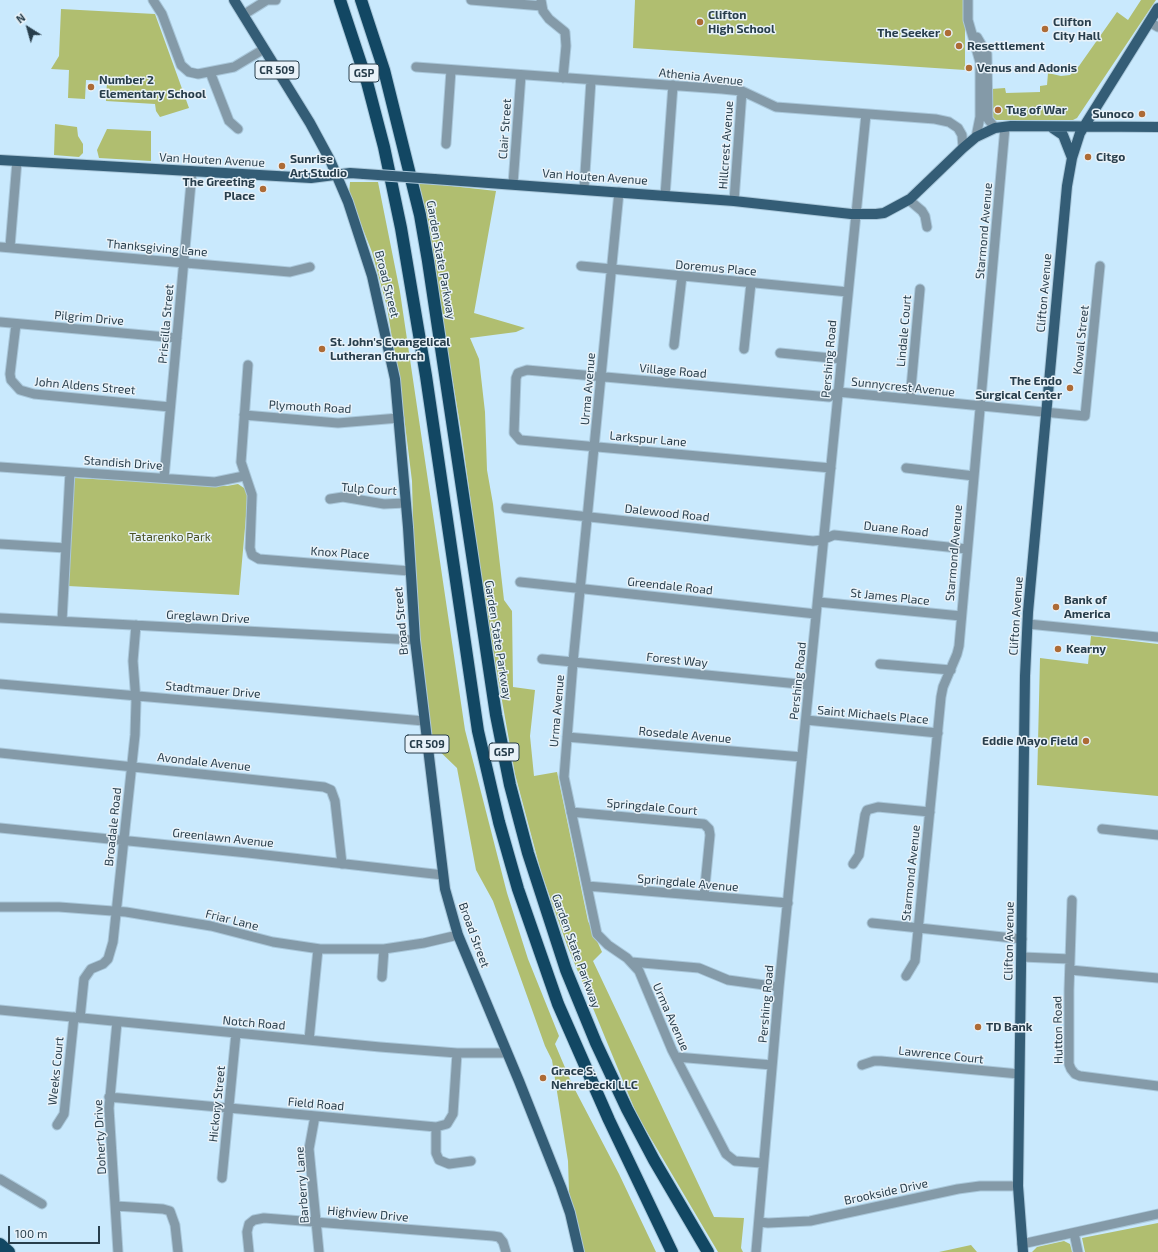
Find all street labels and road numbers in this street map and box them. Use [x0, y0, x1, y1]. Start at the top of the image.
road number: CR 509 [255, 61, 299, 79]
road number: GSP [349, 64, 379, 82]
street label: Athenia Avenue [658, 65, 744, 89]
street label: Clair Street [496, 98, 514, 160]
street label: Hillcrest Avenue [716, 100, 736, 190]
street label: Van Houten Avenue [159, 150, 265, 170]
street label: Van Houten Avenue [542, 166, 648, 188]
street label: Starmond Avenue [973, 182, 995, 280]
street label: Garden State Parkway [423, 199, 459, 321]
street label: Thanksgiving Lane [106, 236, 208, 260]
street label: Broad Street [372, 249, 402, 319]
street label: Clifton Avenue [1033, 253, 1055, 333]
street label: Doremus Place [675, 257, 757, 279]
street label: Priscilla Street [155, 284, 177, 364]
street label: Lindale Court [894, 294, 914, 368]
street label: Kowal Street [1070, 305, 1092, 375]
street label: Pilgrim Drive [54, 308, 124, 328]
street label: Pershing Road [818, 319, 840, 399]
street label: Urma Avenue [578, 352, 598, 426]
street label: Village Road [639, 361, 707, 381]
street label: John Aldens Street [34, 374, 136, 398]
street label: Sunnycrest Avenue [850, 374, 956, 400]
street label: Plymouth Road [268, 398, 352, 416]
street label: Larkspur Lane [609, 428, 687, 450]
street label: Standish Drive [83, 453, 163, 473]
street label: Tulp Court [341, 480, 397, 498]
street label: Dalewood Road [624, 501, 710, 525]
street label: Starmond Avenue [943, 504, 965, 602]
street label: Duane Road [863, 518, 929, 540]
street label: Knox Place [310, 544, 370, 562]
street label: Greendale Road [627, 574, 713, 598]
street label: Clifton Avenue [1006, 576, 1026, 656]
street label: Garden State Parkway [481, 579, 515, 701]
street label: Broad Street [391, 586, 411, 656]
street label: St James Place [850, 586, 930, 608]
street label: Greglawn Drive [166, 608, 250, 626]
street label: Pershing Road [787, 641, 809, 721]
street label: Forest Way [646, 650, 708, 670]
street label: Urma Avenue [547, 674, 567, 748]
street label: Stadtmauer Drive [165, 679, 261, 701]
street label: Saint Michaels Place [817, 703, 929, 727]
street label: Rosedale Avenue [638, 724, 732, 746]
road number: CR 509 [405, 735, 449, 753]
road number: GSP [489, 743, 519, 761]
street label: Avondale Avenue [157, 750, 251, 774]
street label: Broadale Road [102, 787, 124, 867]
street label: Springdale Court [606, 796, 698, 818]
street label: Starmond Avenue [899, 824, 923, 922]
street label: Greenlawn Avenue [172, 826, 274, 850]
street label: Springdale Avenue [637, 871, 739, 895]
street label: Garden State Parkway [549, 892, 603, 1010]
street label: Broad Street [456, 900, 492, 970]
street label: Clifton Avenue [1001, 901, 1017, 981]
street label: Friar Lane [204, 906, 260, 934]
street label: Pershing Road [755, 964, 777, 1044]
street label: Urma Avenue [650, 981, 692, 1053]
street label: Hutton Road [1050, 996, 1066, 1064]
street label: Notch Road [222, 1013, 286, 1033]
street label: Weeks Court [45, 1036, 67, 1106]
street label: Lawrence Court [898, 1043, 984, 1067]
street label: Hickory Street [206, 1065, 228, 1143]
street label: Field Road [287, 1094, 345, 1114]
street label: Doherty Drive [91, 1099, 109, 1175]
street label: Barberry Lane [292, 1146, 312, 1224]
street label: Brookside Drive [843, 1176, 929, 1208]
street label: Highview Drive [327, 1203, 409, 1225]

